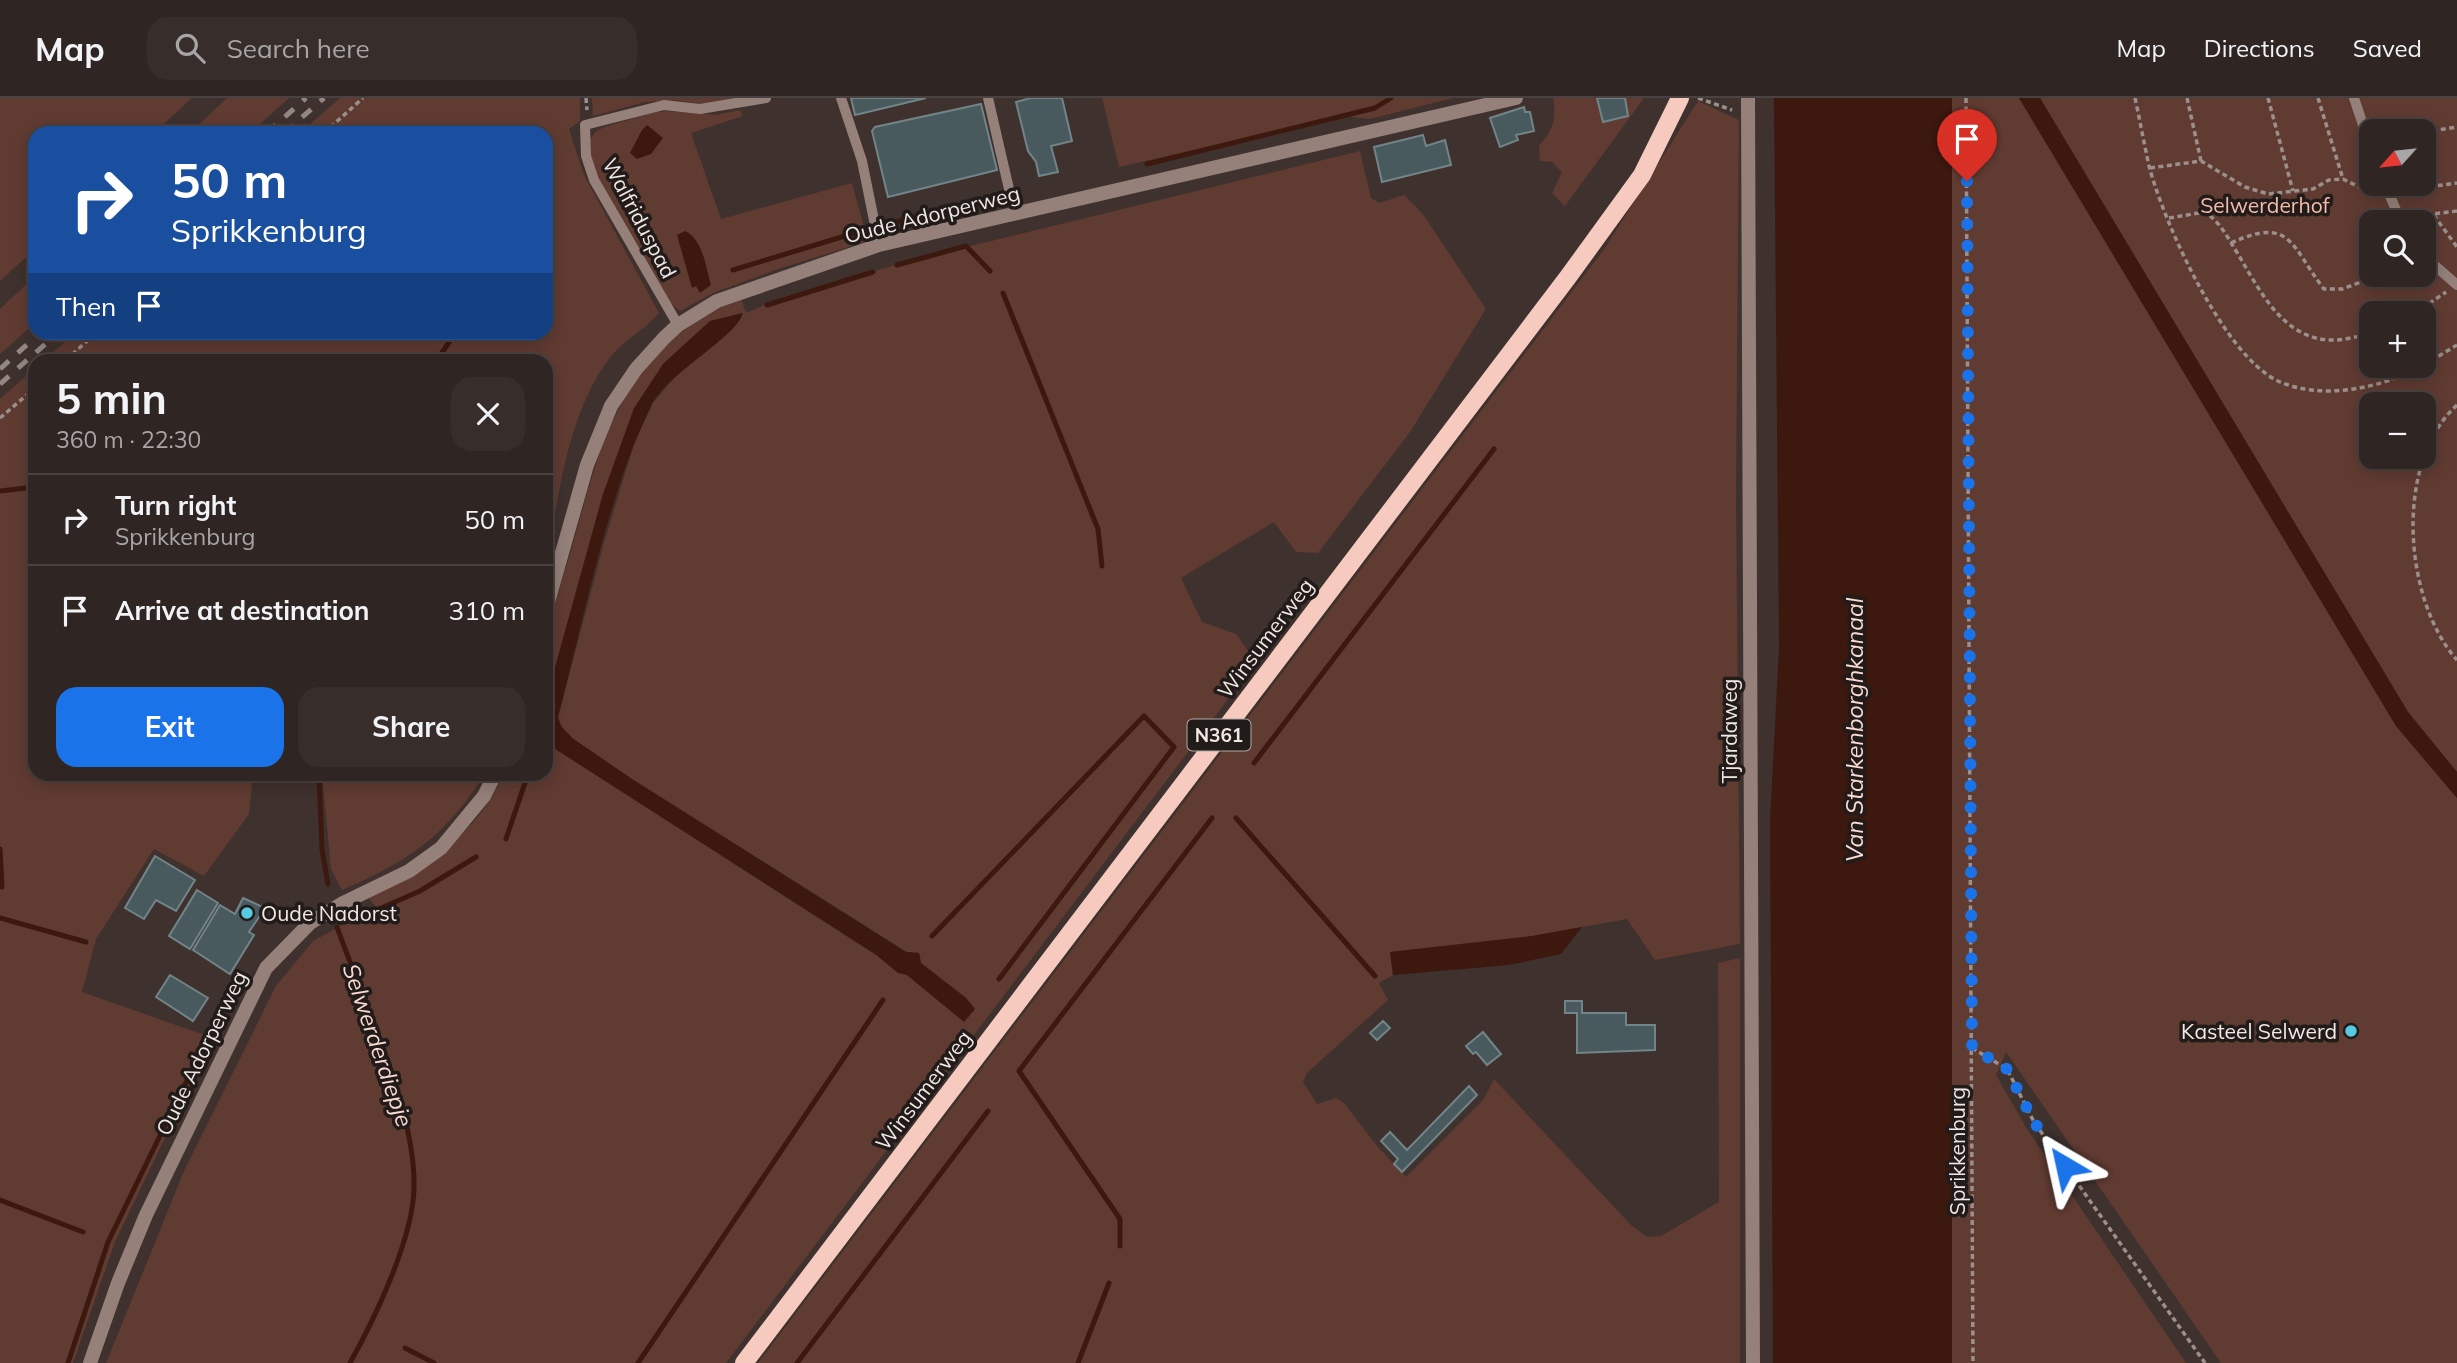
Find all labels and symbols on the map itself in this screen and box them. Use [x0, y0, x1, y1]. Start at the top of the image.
pin [1937, 109, 1997, 181]
north arrow [2359, 119, 2436, 196]
street label: Walfriduspad [597, 153, 683, 283]
street label: Oude Adorperweg [842, 180, 1022, 248]
park label: Selwerderhof [2200, 192, 2331, 218]
street label: Winsumerweg [1211, 573, 1319, 703]
water label: Van Starkenborghkanaal [1840, 597, 1869, 862]
street label: Tjardaweg [1716, 678, 1742, 784]
road number: N361 [1188, 720, 1250, 750]
place label: Oude Nadorst [261, 900, 397, 926]
marker: Oude Nadorst [239, 905, 255, 921]
water label: Selwerderdiepje [336, 959, 420, 1131]
street label: Oude Adorperweg [150, 966, 252, 1140]
place label: Kasteel Selwerd [2181, 1018, 2337, 1044]
marker: Kasteel Selwerd [2343, 1023, 2359, 1039]
street label: Winsumerweg [869, 1025, 977, 1155]
street label: Sprikkenburg [1944, 1087, 1970, 1215]
position arrow [2028, 1129, 2102, 1203]

